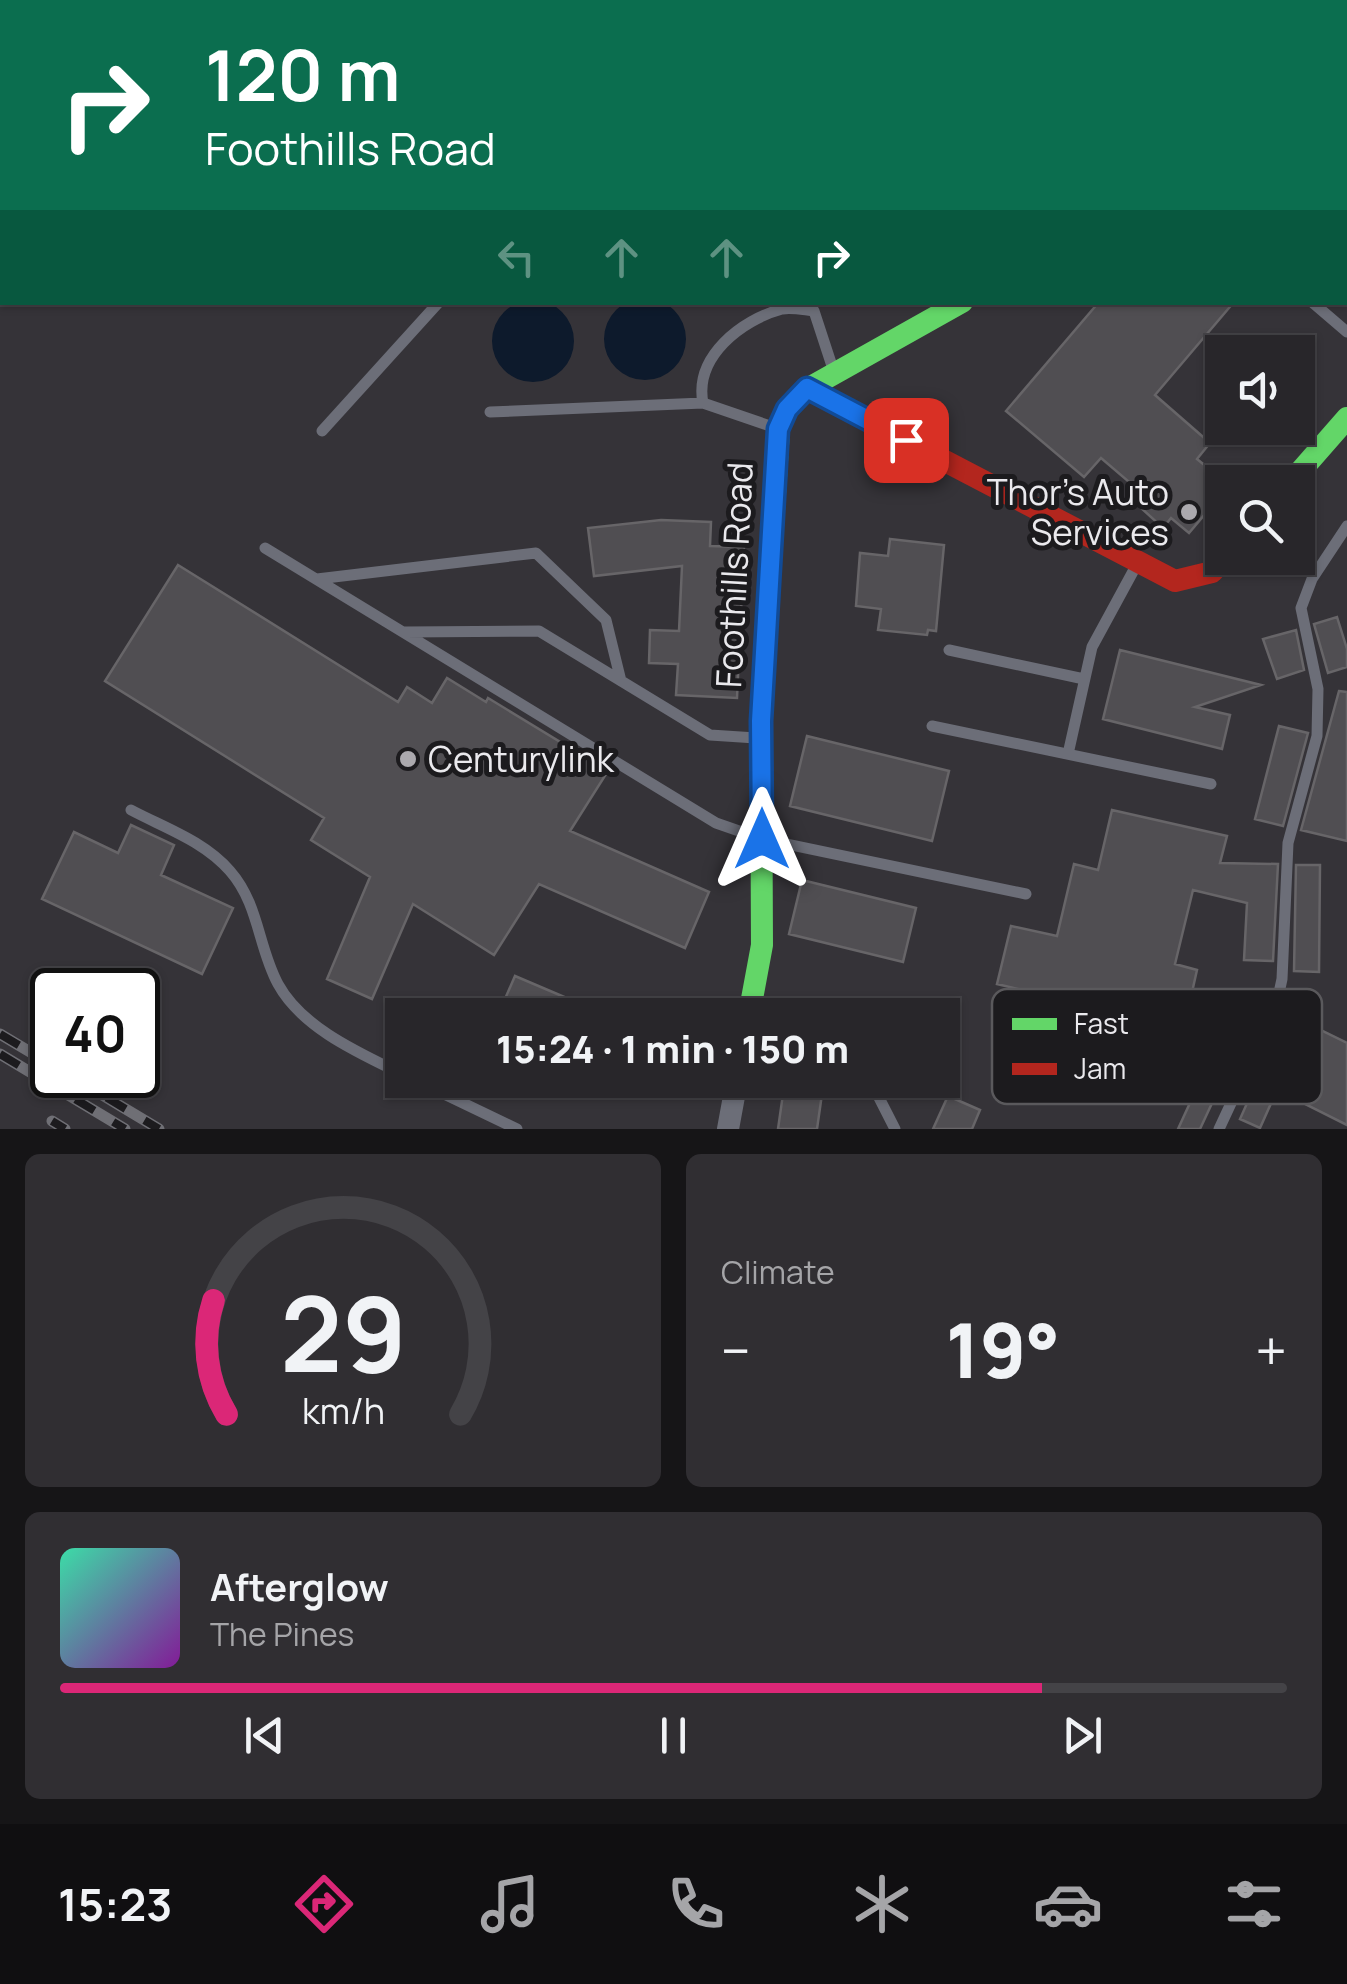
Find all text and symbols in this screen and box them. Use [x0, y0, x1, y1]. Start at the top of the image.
text: 120 m [205, 26, 400, 122]
icon: right [40, 40, 170, 170]
text: Foothills Road [205, 117, 496, 179]
icon: left [489, 230, 544, 285]
icon: ahead [594, 230, 649, 285]
icon: ahead [699, 230, 754, 285]
icon: right [804, 230, 859, 285]
map controls [1205, 335, 1315, 575]
button: sound [1205, 335, 1315, 445]
pin [864, 398, 949, 483]
icon: arrive [879, 413, 934, 468]
street label: Foothills Road [704, 461, 764, 689]
button: search [1205, 465, 1315, 575]
place label: Thor's Auto Services [987, 468, 1169, 556]
marker: Thor's Auto Services [1178, 501, 1200, 523]
place label: Centurylink [428, 735, 616, 783]
marker: Centurylink [397, 748, 419, 770]
position arrow [710, 787, 814, 891]
speed limit sign: 40 [30, 968, 160, 1098]
legend [992, 989, 1322, 1104]
text: Fast [1074, 1004, 1129, 1042]
text: 15:24 · 1 min · 150 m [496, 1022, 849, 1074]
text: Jam [1074, 1049, 1126, 1087]
text: Climate [721, 1250, 835, 1294]
text: 29 [280, 1261, 406, 1403]
text: 19° [946, 1298, 1060, 1401]
text: − [721, 1312, 751, 1388]
text: + [1255, 1312, 1287, 1388]
text: km/h [301, 1386, 385, 1435]
text: Afterglow [210, 1560, 389, 1612]
text: The Pines [210, 1612, 354, 1656]
icon: previous [237, 1708, 292, 1763]
icon: pause [646, 1708, 701, 1763]
icon: next [1055, 1708, 1110, 1763]
icon: directions [289, 1869, 359, 1939]
icon: music [475, 1869, 545, 1939]
icon: phone [661, 1869, 731, 1939]
icon: climate [847, 1869, 917, 1939]
icon: car [1033, 1869, 1103, 1939]
icon: filters [1219, 1869, 1289, 1939]
text: 15:23 [58, 1873, 173, 1935]

